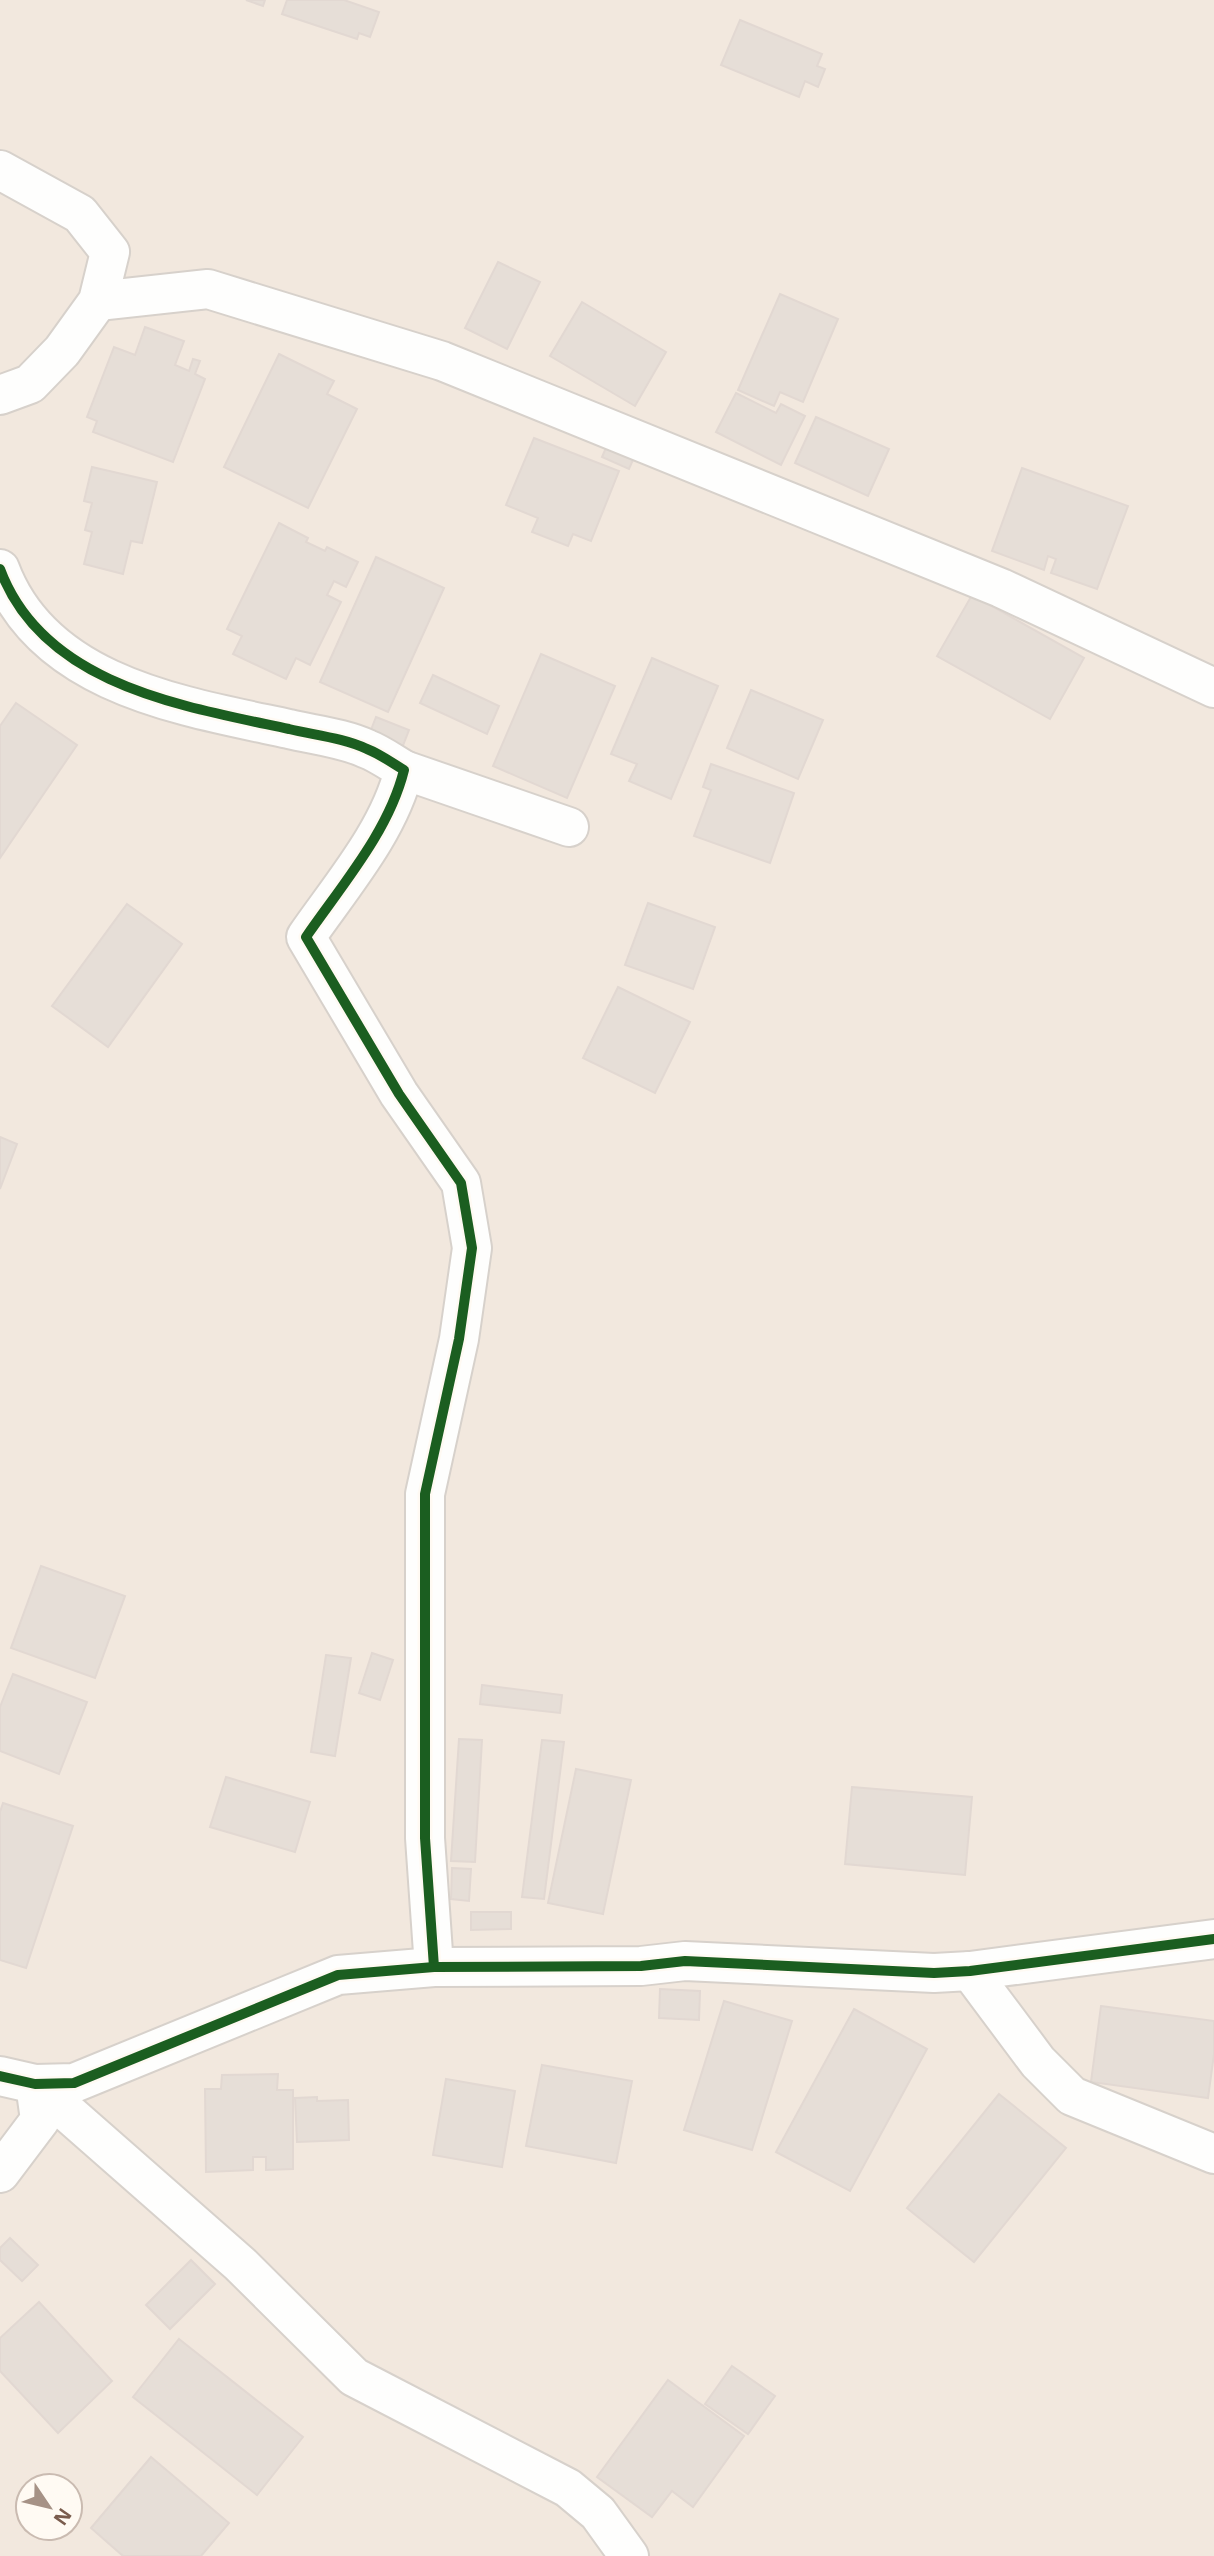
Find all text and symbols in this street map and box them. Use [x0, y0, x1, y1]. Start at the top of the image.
north arrow [14, 2472, 84, 2542]
text: N [48, 2503, 78, 2531]

